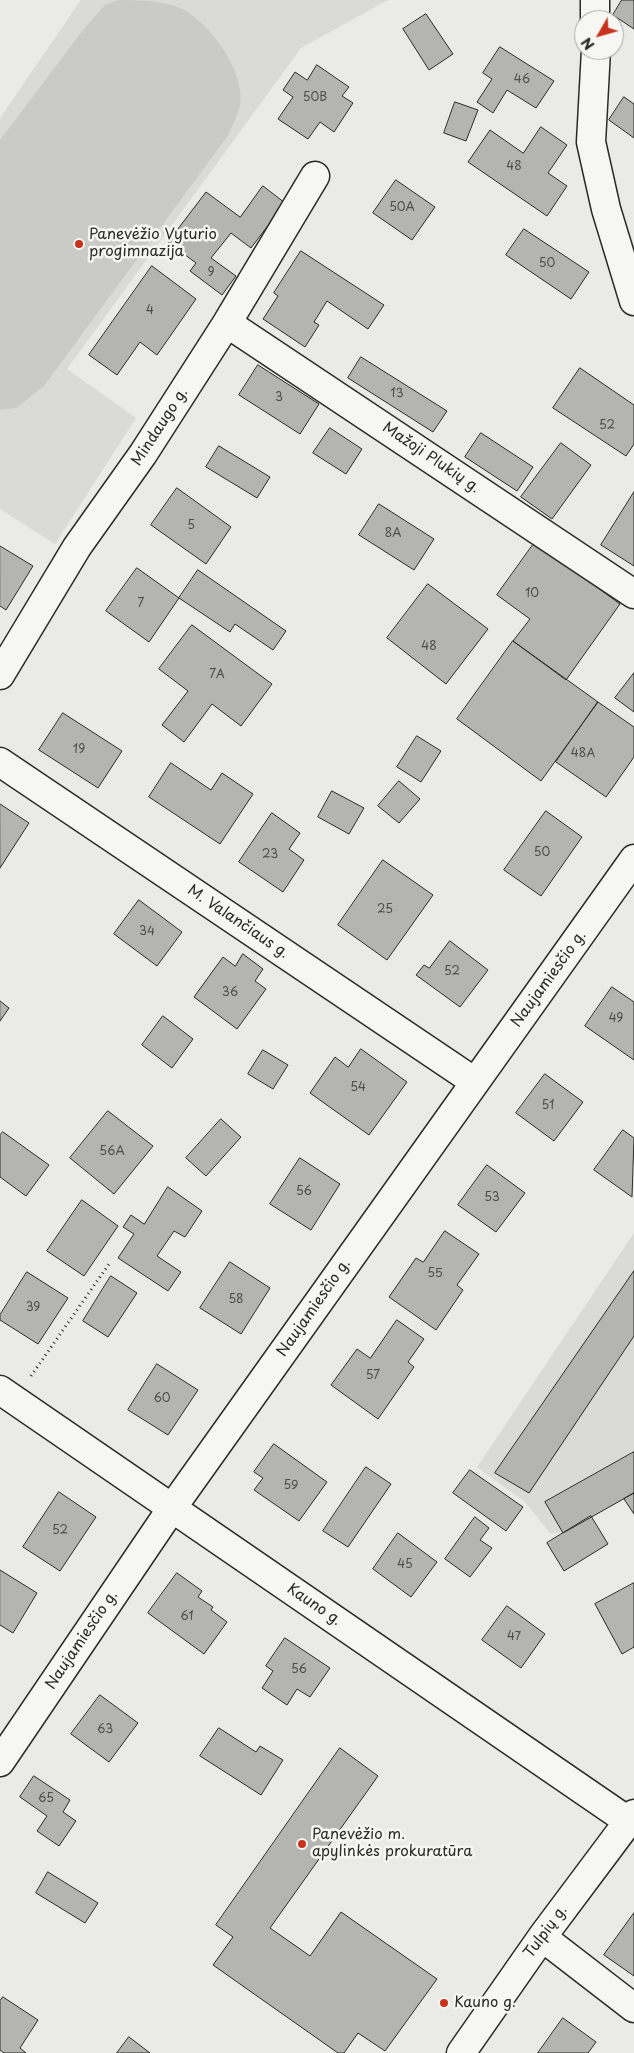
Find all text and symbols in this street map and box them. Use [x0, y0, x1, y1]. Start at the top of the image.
north arrow [574, 10, 624, 60]
text: N [576, 33, 599, 55]
house number: 46 [514, 73, 530, 87]
house number: 50B [303, 91, 327, 105]
house number: 48 [506, 160, 522, 174]
house number: 50A [389, 201, 415, 215]
place label: Panevėžio Vyturio progimnazija [89, 226, 217, 261]
marker: Panevėžio Vyturio progimnazija [73, 238, 85, 250]
house number: 50 [539, 257, 555, 271]
house number: 9 [207, 266, 215, 280]
house number: 4 [146, 304, 154, 318]
street label: Mindaugo g. [128, 385, 192, 469]
house number: 13 [390, 387, 404, 401]
house number: 3 [275, 391, 283, 405]
street label: Mažoji Plukių g. [379, 419, 483, 497]
house number: 52 [599, 419, 615, 433]
house number: 5 [187, 519, 195, 533]
house number: 8A [385, 527, 401, 541]
house number: 10 [525, 587, 539, 601]
house number: 7 [138, 597, 144, 611]
house number: 48 [421, 640, 437, 654]
house number: 7A [209, 668, 225, 682]
house number: 19 [73, 743, 85, 757]
house number: 48A [571, 747, 595, 761]
house number: 50 [534, 846, 550, 860]
house number: 23 [262, 848, 278, 862]
street label: M. Valančiaus g. [184, 881, 292, 963]
house number: 25 [377, 903, 393, 917]
house number: 34 [139, 925, 155, 939]
street label: Naujamiesčio g. [508, 927, 590, 1031]
house number: 52 [444, 965, 460, 979]
house number: 36 [222, 986, 238, 1000]
house number: 49 [609, 1012, 623, 1026]
house number: 54 [350, 1081, 366, 1095]
house number: 51 [542, 1099, 554, 1113]
house number: 56A [99, 1145, 125, 1159]
house number: 56 [296, 1185, 312, 1199]
house number: 53 [484, 1191, 500, 1205]
street label: Naujamiesčio g. [274, 1256, 354, 1360]
house number: 55 [427, 1267, 443, 1281]
house number: 58 [228, 1293, 244, 1307]
house number: 39 [26, 1301, 40, 1315]
house number: 57 [366, 1369, 380, 1383]
house number: 60 [153, 1392, 171, 1406]
house number: 59 [284, 1479, 298, 1493]
house number: 52 [52, 1524, 68, 1538]
house number: 45 [397, 1558, 413, 1572]
street label: Kauno g. [283, 1580, 345, 1630]
street label: Naujamiesčio g. [42, 1587, 122, 1693]
house number: 61 [180, 1610, 194, 1624]
house number: 47 [507, 1630, 521, 1644]
house number: 56 [291, 1663, 307, 1677]
house number: 63 [97, 1723, 113, 1737]
house number: 65 [38, 1792, 54, 1806]
place label: Panevėžio m. apylinkės prokuratūra [312, 1826, 472, 1861]
marker: Panevėžio m. apylinkės prokuratūra [296, 1838, 308, 1850]
street label: Tulpių g. [521, 1902, 571, 1962]
place label: Kauno g. [454, 1994, 516, 2012]
marker: Kauno g. [438, 1997, 450, 2009]

